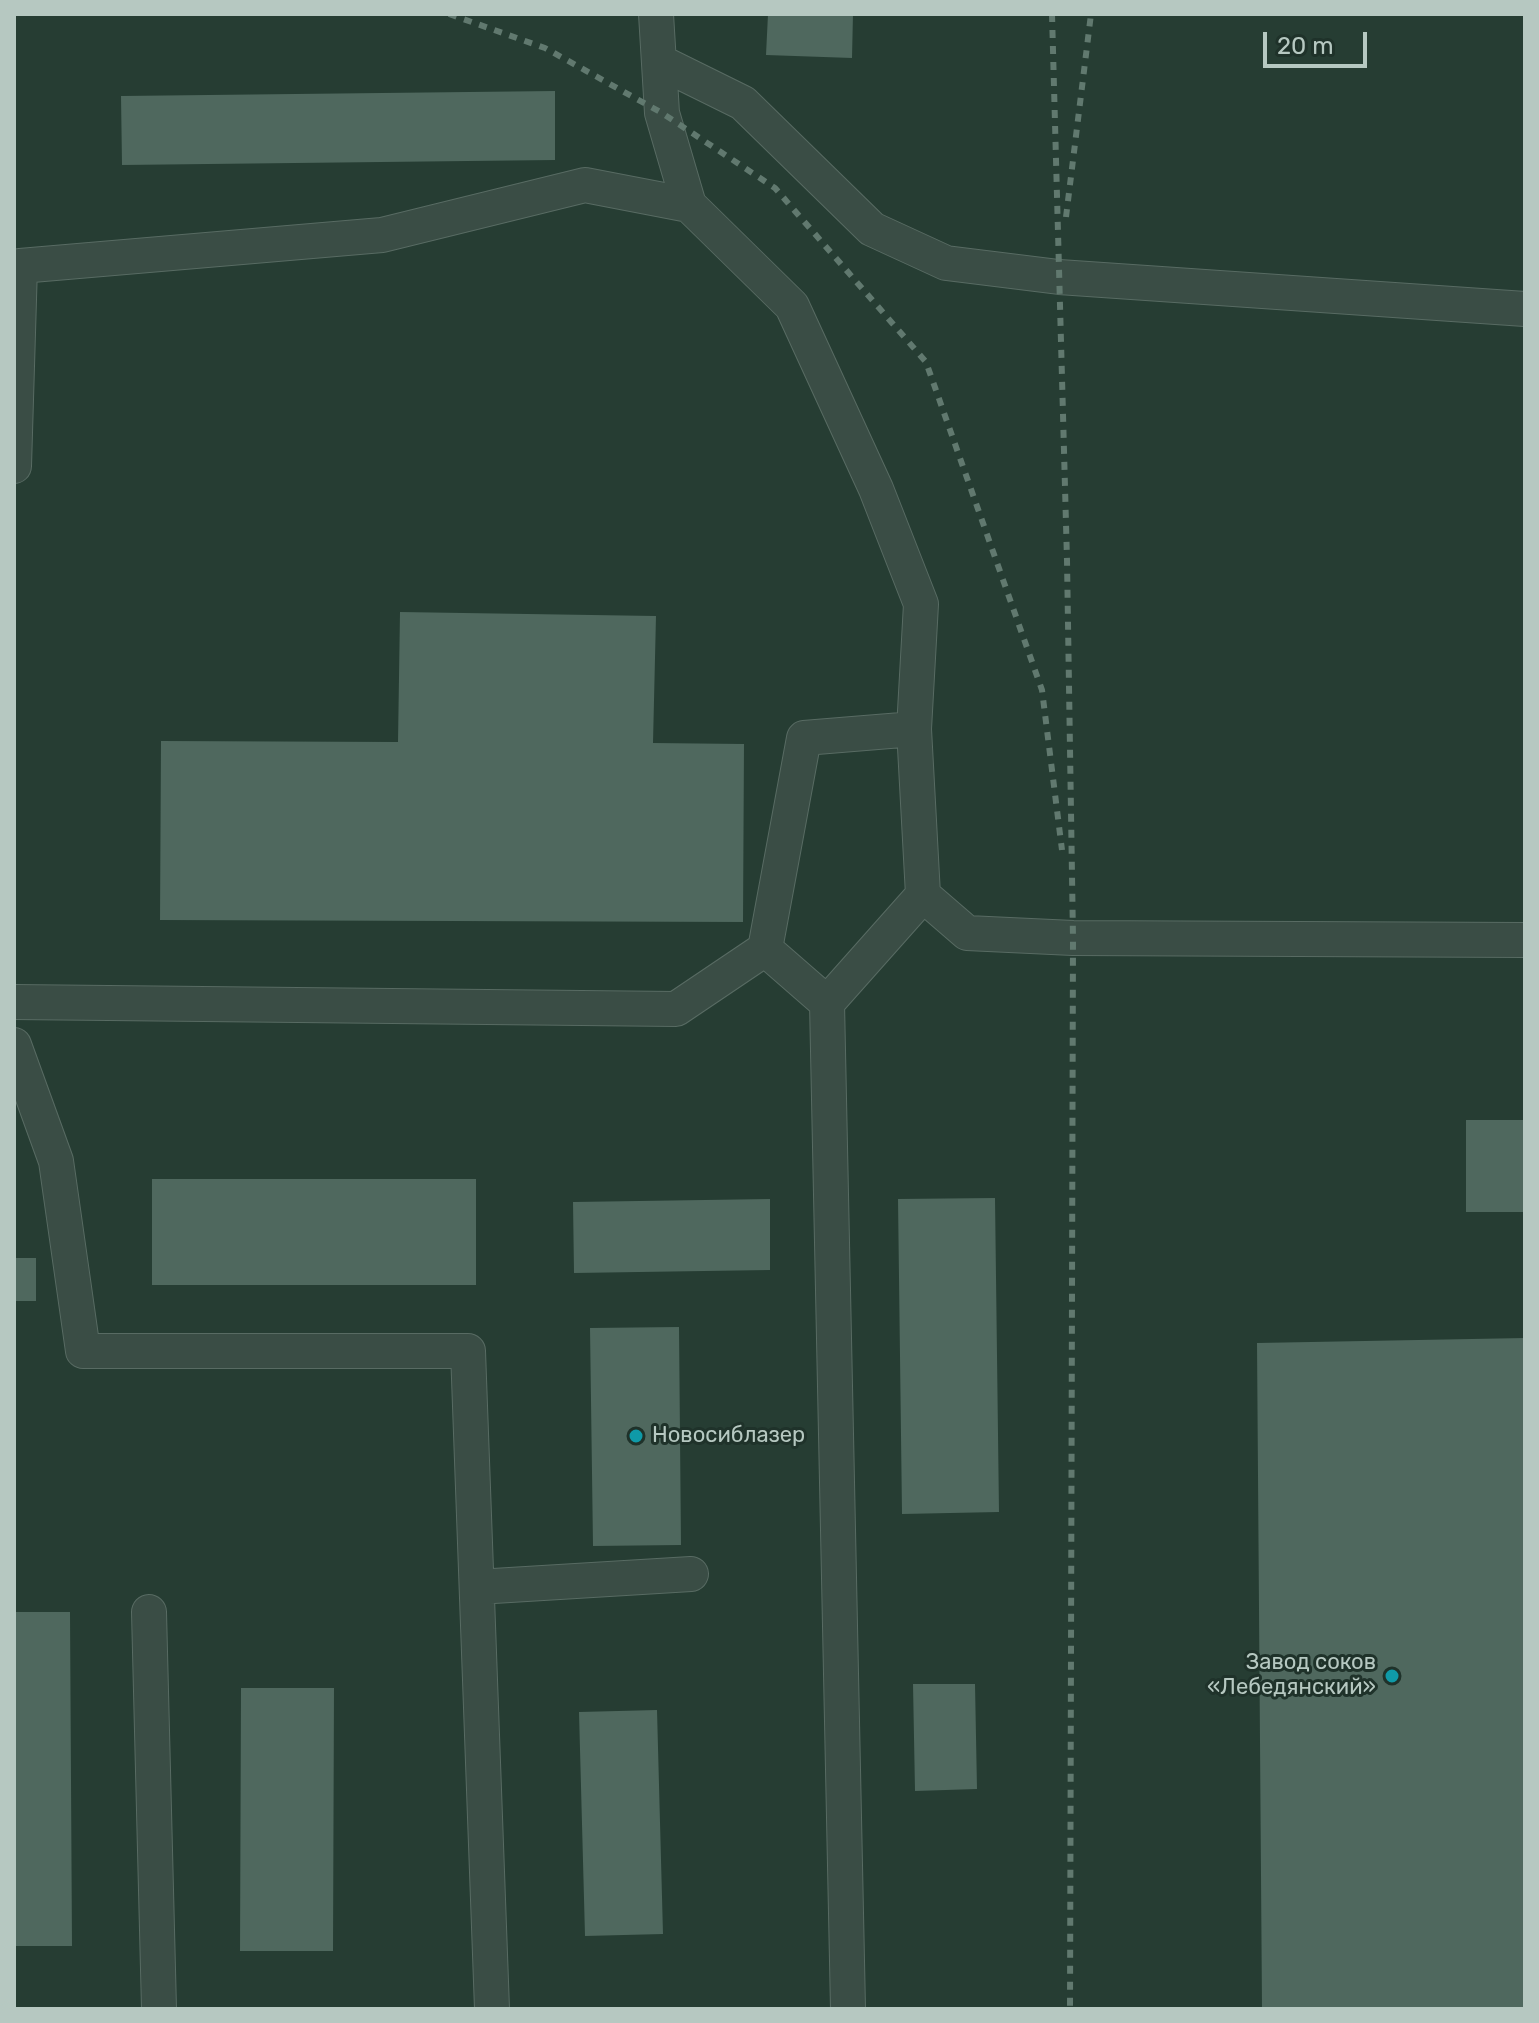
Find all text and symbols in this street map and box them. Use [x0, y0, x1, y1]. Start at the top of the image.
scale bar [1267, 16, 1371, 66]
text: 20 m [1277, 32, 1334, 60]
place label: Новосиблазер [652, 1423, 805, 1449]
marker: Новосиблазер [627, 1427, 645, 1445]
place label: Завод соков «Лебедянский» [1207, 1650, 1376, 1702]
marker: Завод соков «Лебедянский» [1383, 1667, 1401, 1685]

